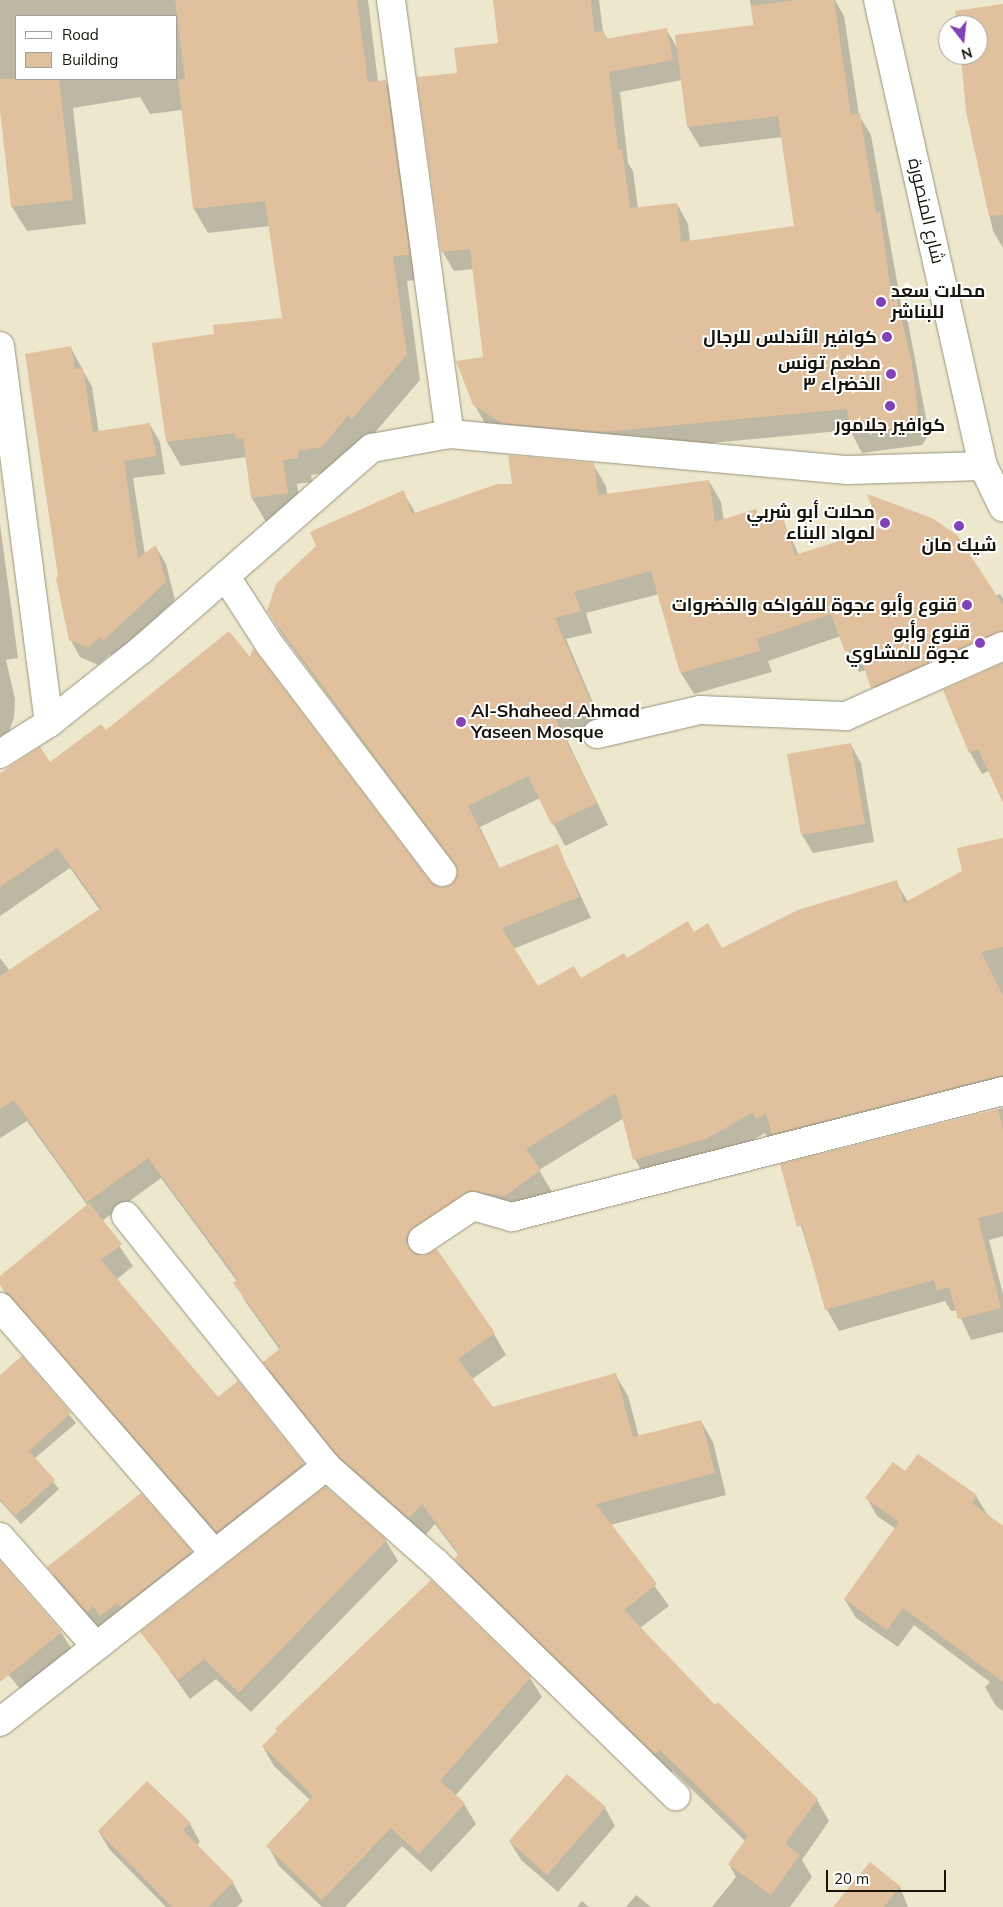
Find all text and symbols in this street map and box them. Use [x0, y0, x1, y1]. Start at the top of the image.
legend [15, 15, 178, 80]
north arrow [938, 15, 988, 65]
text: Road [62, 25, 99, 44]
text: N [959, 43, 974, 64]
text: Building [62, 50, 118, 69]
street label: شارع المنصورة [903, 156, 949, 266]
place label: محلات سعد للبناشر [891, 281, 985, 324]
marker: محلات سعد للبناشر [875, 296, 887, 308]
place label: كوافير الأندلس للرجال [703, 326, 877, 348]
marker: كوافير الأندلس للرجال [881, 331, 893, 343]
place label: مطعم تونس الخضراء ٣ [778, 353, 881, 396]
marker: مطعم تونس الخضراء ٣ [885, 368, 897, 380]
marker: كوافير جلامور [884, 400, 896, 412]
place label: كوافير جلامور [835, 414, 945, 436]
place label: محلات أبو شربي لمواد البناء [746, 502, 875, 544]
marker: محلات أبو شربي لمواد البناء [879, 517, 891, 529]
marker: شيك مان [953, 520, 965, 532]
place label: شيك مان [921, 534, 997, 556]
place label: قنوع وأبو عجوة للفواكه والخضروات [672, 594, 957, 616]
marker: قنوع وأبو عجوة للفواكه والخضروات [961, 599, 973, 611]
place label: قنوع وأبو عجوة للمشاوي [846, 622, 970, 664]
marker: قنوع وأبو عجوة للمشاوي [974, 637, 986, 649]
place label: Al-Shaheed Ahmad Yaseen Mosque [471, 701, 640, 744]
marker: Al-Shaheed Ahmad Yaseen Mosque [455, 716, 467, 728]
scale bar [828, 1860, 948, 1892]
text: 20 m [834, 1869, 869, 1888]

